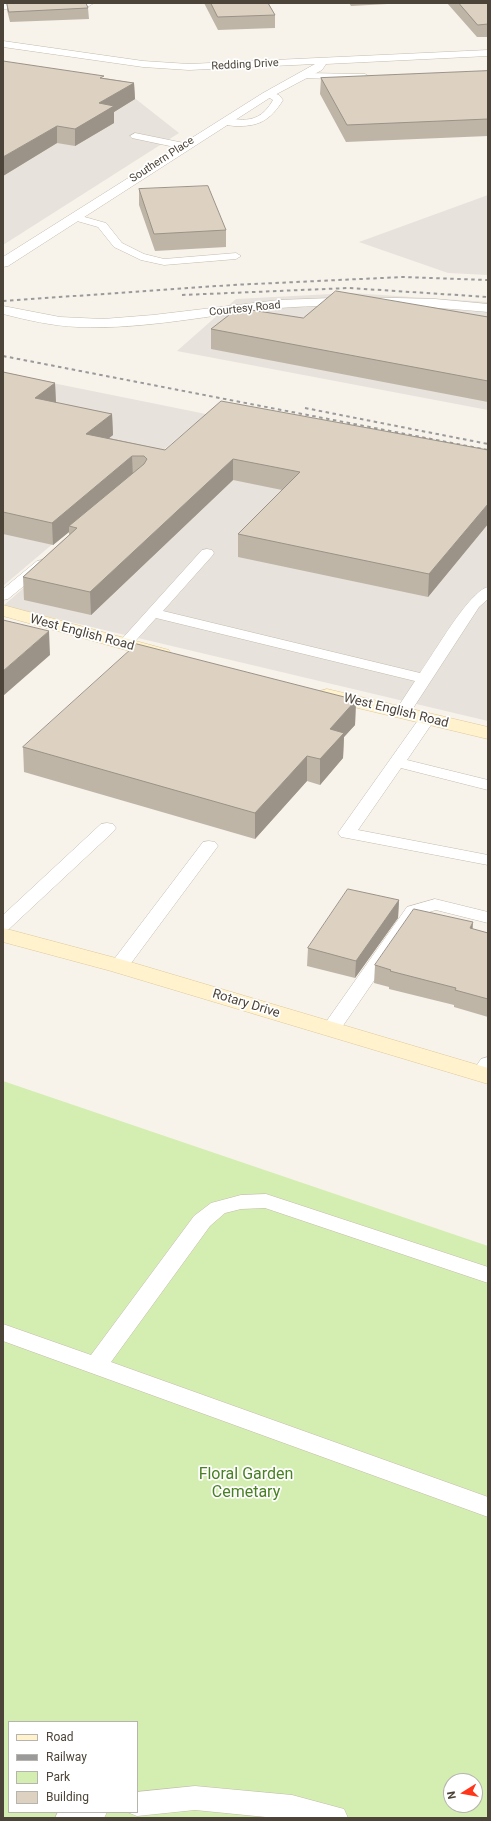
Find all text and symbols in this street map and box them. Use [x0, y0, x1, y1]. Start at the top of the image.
street label: Redding Drive [211, 57, 279, 73]
street label: Southern Place [127, 134, 197, 186]
street label: Courtesy Road [209, 299, 281, 319]
street label: West English Road [28, 612, 136, 654]
street label: West English Road [342, 690, 450, 732]
street label: Rotary Drive [210, 986, 282, 1022]
park label: Floral Garden Cemetary [199, 1465, 293, 1503]
legend [8, 1721, 138, 1813]
text: Road [46, 1730, 74, 1744]
text: Railway [46, 1750, 87, 1764]
text: Park [46, 1770, 70, 1784]
north arrow [443, 1773, 483, 1813]
text: Building [46, 1790, 89, 1804]
text: N [445, 1790, 459, 1800]

